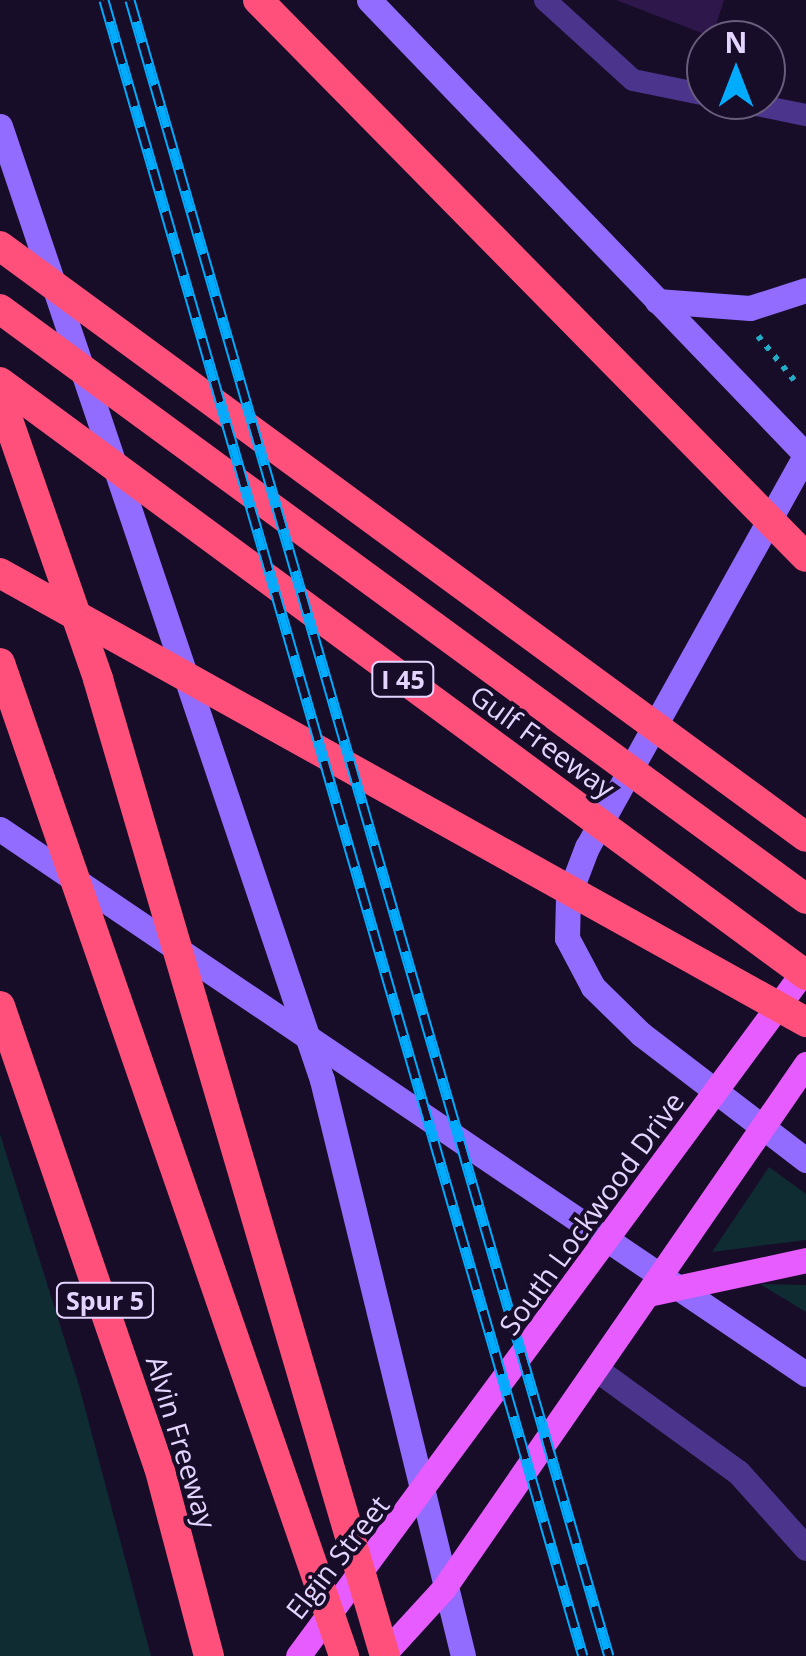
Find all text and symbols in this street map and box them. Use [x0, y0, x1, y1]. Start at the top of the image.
north arrow [686, 20, 786, 120]
text: N [725, 23, 747, 61]
road number: I 45 [370, 659, 436, 699]
street label: Gulf Freeway [464, 677, 622, 805]
street label: South Lockwood Drive [492, 1085, 690, 1341]
road number: Spur 5 [55, 1280, 155, 1320]
street label: Alvin Freeway [140, 1352, 224, 1532]
street label: Elgin Street [278, 1489, 396, 1625]

